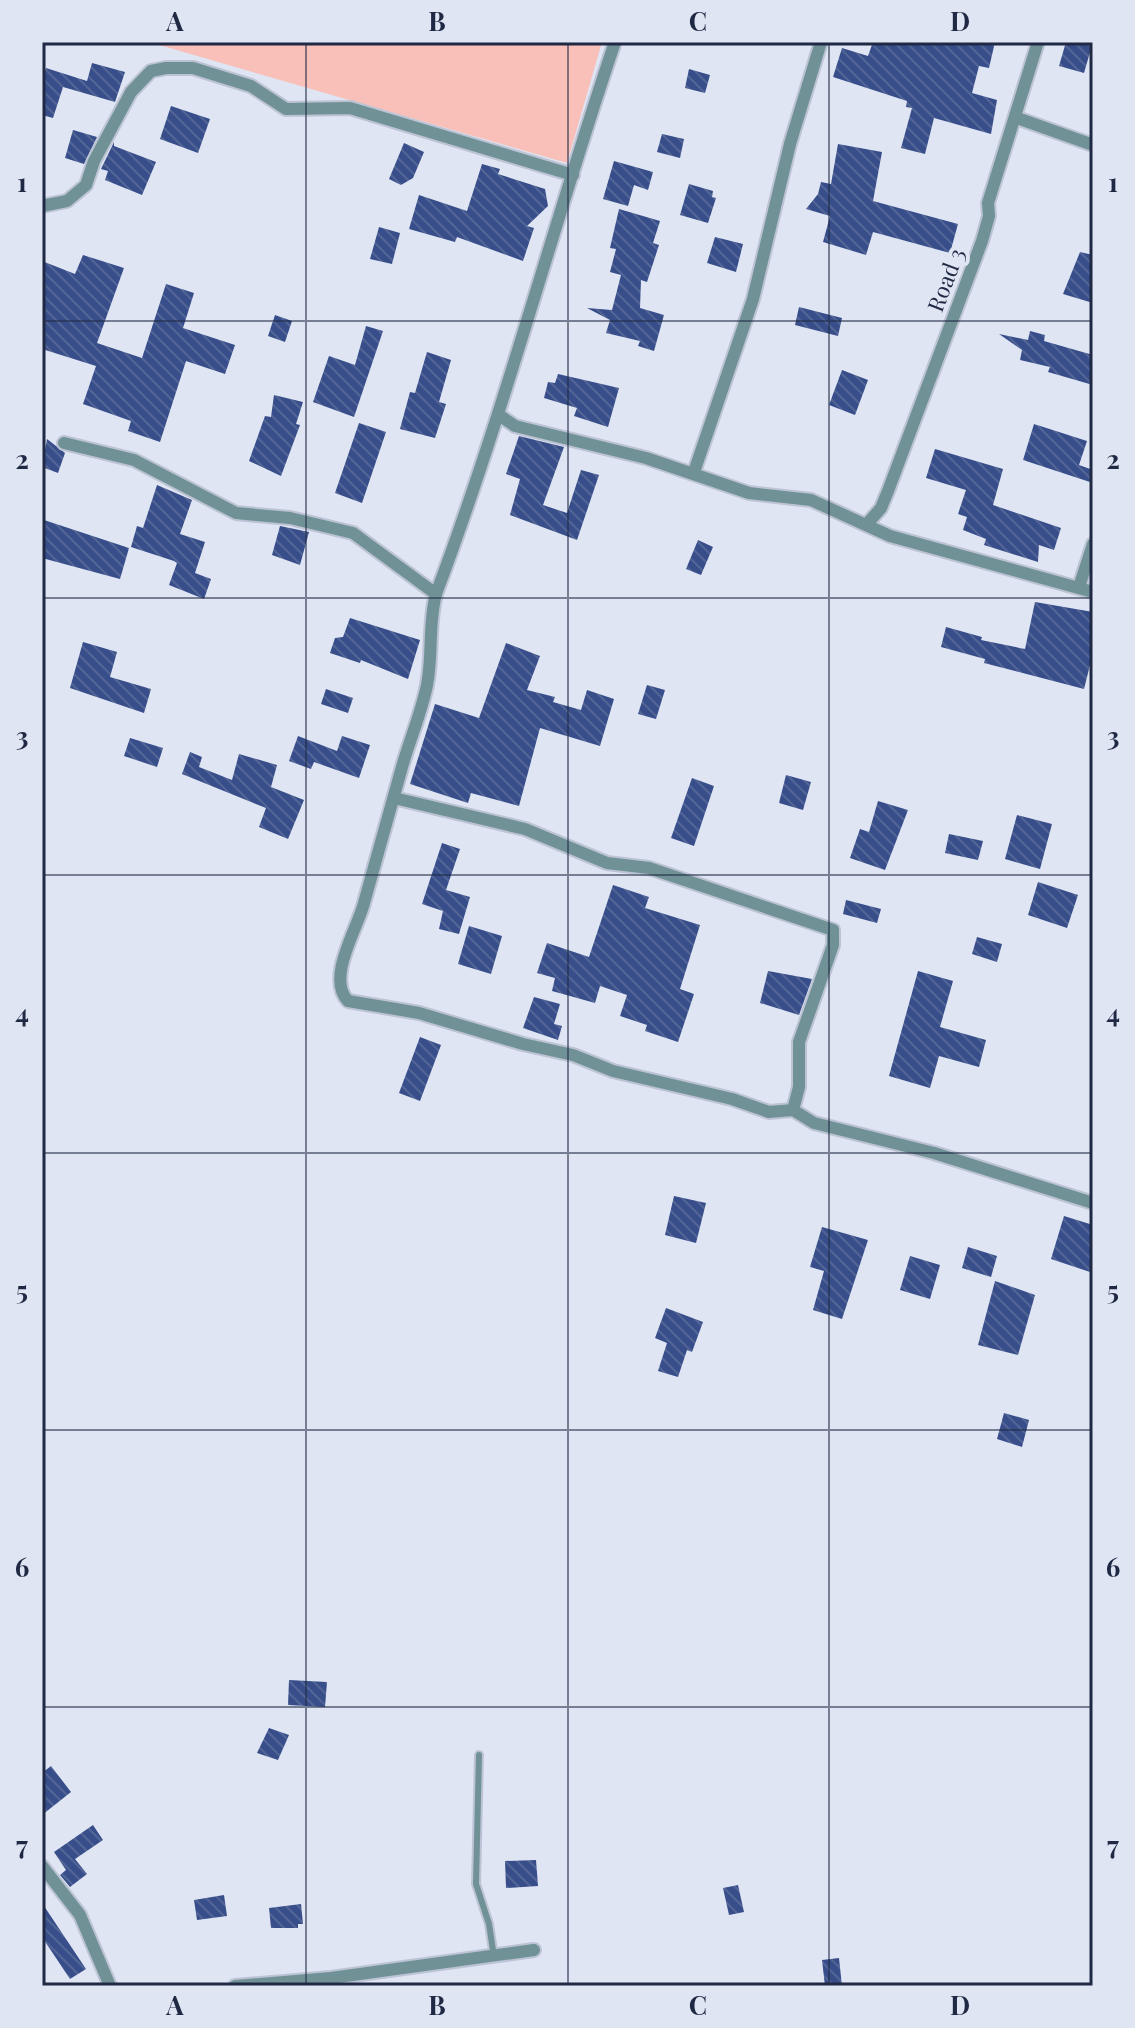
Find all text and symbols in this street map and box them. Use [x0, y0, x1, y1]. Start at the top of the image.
text: A [165, 3, 184, 38]
text: B [428, 3, 446, 38]
text: C [689, 3, 707, 38]
text: D [950, 3, 970, 38]
text: 1 [17, 164, 27, 199]
text: 1 [1108, 164, 1118, 199]
street label: Road 3 [919, 244, 971, 316]
text: 2 [15, 441, 29, 476]
text: 2 [1106, 441, 1120, 476]
text: 3 [16, 718, 28, 753]
text: 3 [1107, 718, 1119, 753]
text: 4 [15, 995, 29, 1030]
text: 4 [1106, 995, 1120, 1030]
text: 5 [16, 1272, 28, 1307]
text: 5 [1107, 1272, 1119, 1307]
text: 6 [15, 1549, 29, 1584]
text: 6 [1106, 1549, 1120, 1584]
text: 7 [16, 1827, 28, 1862]
text: 7 [1107, 1827, 1119, 1862]
text: A [165, 1987, 184, 2022]
text: B [428, 1987, 446, 2022]
text: C [689, 1987, 707, 2022]
text: D [950, 1987, 970, 2022]

